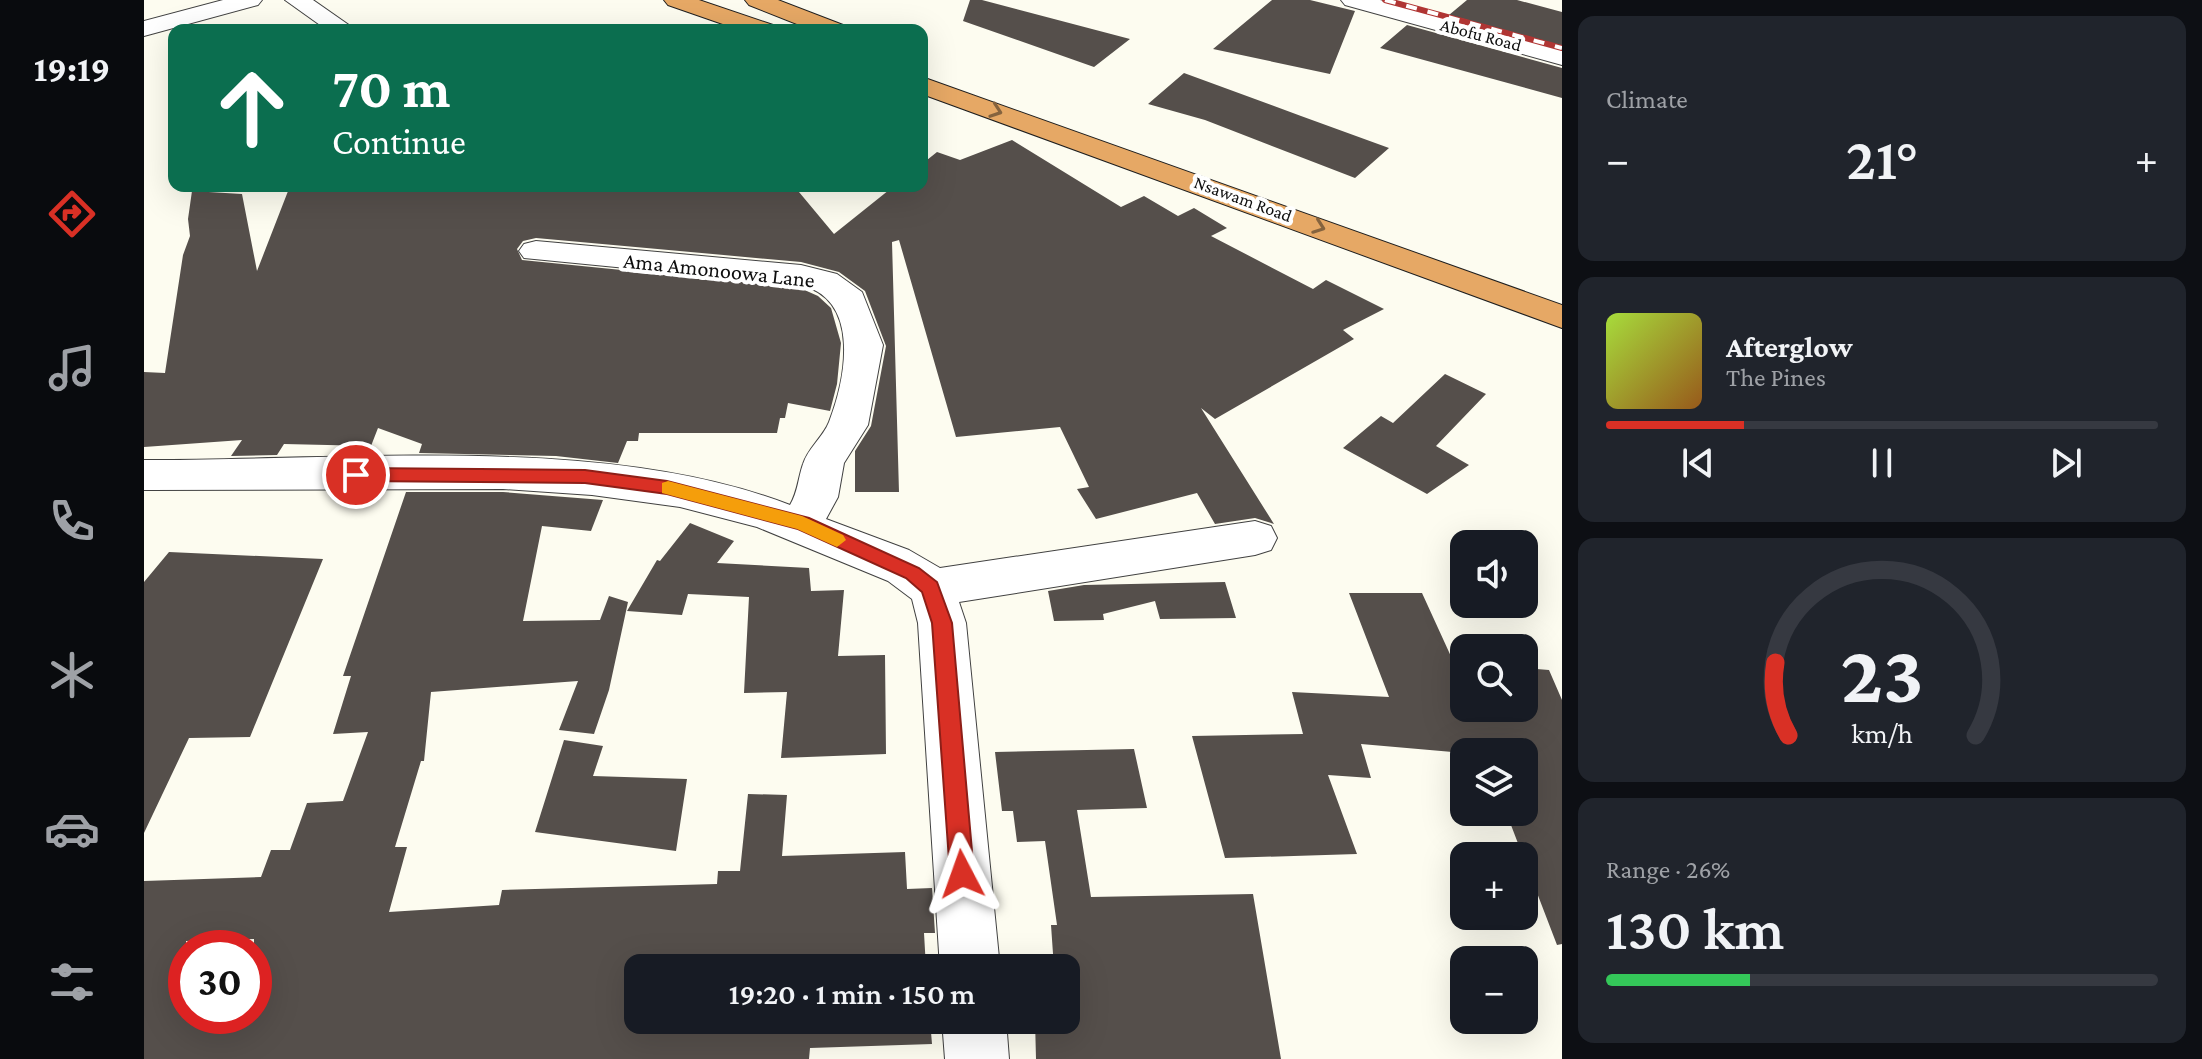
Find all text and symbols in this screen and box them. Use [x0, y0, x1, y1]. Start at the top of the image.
street label: Abofu Road [1438, 15, 1524, 56]
text: 19:19 [34, 49, 110, 89]
icon: ahead [200, 56, 304, 160]
text: 70 m [332, 57, 451, 119]
text: Climate [1606, 85, 1688, 114]
one-way arrow [988, 101, 1002, 117]
text: Continue [332, 122, 466, 162]
text: 21° [1846, 125, 1918, 192]
text: − [1606, 135, 1629, 183]
text: + [2135, 135, 2158, 183]
street label: Nsawam Road [1191, 172, 1295, 226]
icon: directions [44, 186, 100, 242]
one-way arrow [1312, 217, 1326, 233]
street label: Ama Amonoowa Lane [622, 248, 816, 292]
text: Afterglow [1726, 330, 1853, 363]
icon: music [44, 340, 100, 396]
text: The Pines [1726, 363, 1826, 392]
pin [322, 441, 390, 509]
icon: previous [1676, 441, 1720, 485]
icon: pause [1860, 441, 1904, 485]
icon: next [2044, 441, 2088, 485]
icon: arrive [334, 453, 378, 497]
icon: phone [44, 493, 100, 549]
map controls [1450, 530, 1538, 1034]
button: sound [1450, 530, 1538, 618]
text: 23 [1840, 626, 1924, 719]
button: search [1450, 634, 1538, 722]
icon: climate [44, 647, 100, 703]
text: km/h [1851, 717, 1913, 749]
button: layers [1450, 738, 1538, 826]
icon: car [44, 801, 100, 857]
position arrow [920, 832, 1004, 916]
button: + [1450, 842, 1538, 930]
text: Range · 26% [1606, 855, 1730, 884]
text: 130 km [1606, 895, 1784, 962]
speed limit sign: 30 [168, 930, 272, 1034]
button: − [1450, 946, 1538, 1034]
icon: filters [44, 954, 100, 1010]
text: 19:20 · 1 min · 150 m [729, 977, 975, 1010]

